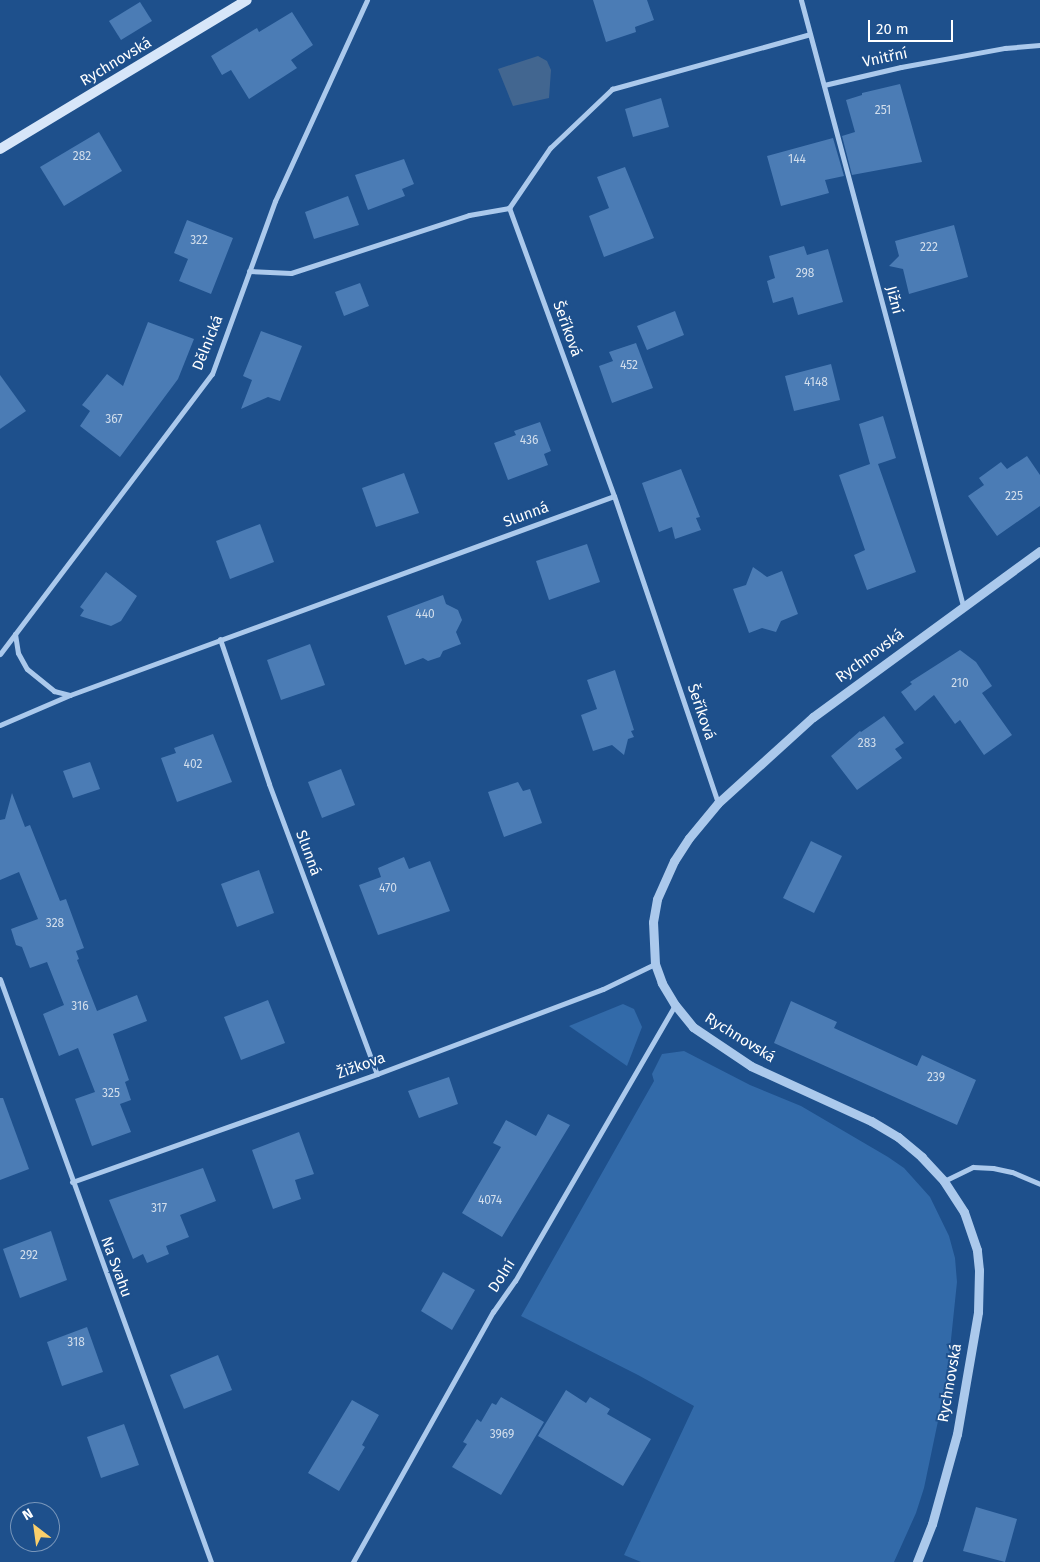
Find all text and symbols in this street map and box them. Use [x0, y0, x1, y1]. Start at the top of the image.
scale bar [870, 10, 955, 42]
text: 20 m [876, 20, 909, 38]
street label: Rychnovská [77, 34, 155, 90]
street label: Vnitřní [861, 44, 909, 72]
house number: 251 [875, 104, 891, 118]
house number: 282 [73, 150, 91, 164]
house number: 144 [788, 153, 806, 167]
house number: 322 [190, 234, 208, 248]
house number: 222 [920, 241, 938, 255]
house number: 298 [796, 267, 814, 281]
street label: Jižní [882, 284, 906, 316]
street label: Šeříková [549, 299, 585, 359]
street label: Dělnická [189, 313, 227, 373]
house number: 452 [620, 359, 638, 373]
house number: 4148 [804, 376, 828, 390]
house number: 367 [105, 413, 123, 427]
house number: 436 [520, 434, 538, 448]
house number: 225 [1005, 490, 1023, 504]
street label: Slunná [501, 498, 551, 532]
house number: 440 [415, 608, 435, 622]
street label: Rychnovská [832, 625, 908, 687]
house number: 210 [951, 677, 969, 691]
street label: Šeříková [683, 682, 719, 742]
house number: 283 [858, 737, 876, 751]
house number: 402 [184, 758, 202, 772]
street label: Slunná [291, 828, 325, 878]
house number: 470 [379, 882, 397, 896]
house number: 328 [46, 917, 64, 931]
house number: 316 [71, 1000, 89, 1014]
street label: Rychnovská [701, 1009, 779, 1067]
street label: Žižkova [334, 1049, 388, 1083]
house number: 239 [927, 1071, 945, 1085]
house number: 325 [102, 1087, 120, 1101]
house number: 4074 [478, 1194, 502, 1208]
house number: 317 [151, 1202, 167, 1216]
street label: Na Svahu [97, 1234, 135, 1300]
house number: 292 [20, 1249, 38, 1263]
street label: Dolní [485, 1256, 519, 1296]
house number: 318 [67, 1336, 85, 1350]
street label: Rychnovská [934, 1342, 966, 1424]
house number: 3969 [490, 1428, 514, 1442]
north arrow [10, 1502, 60, 1552]
text: N [19, 1505, 36, 1524]

